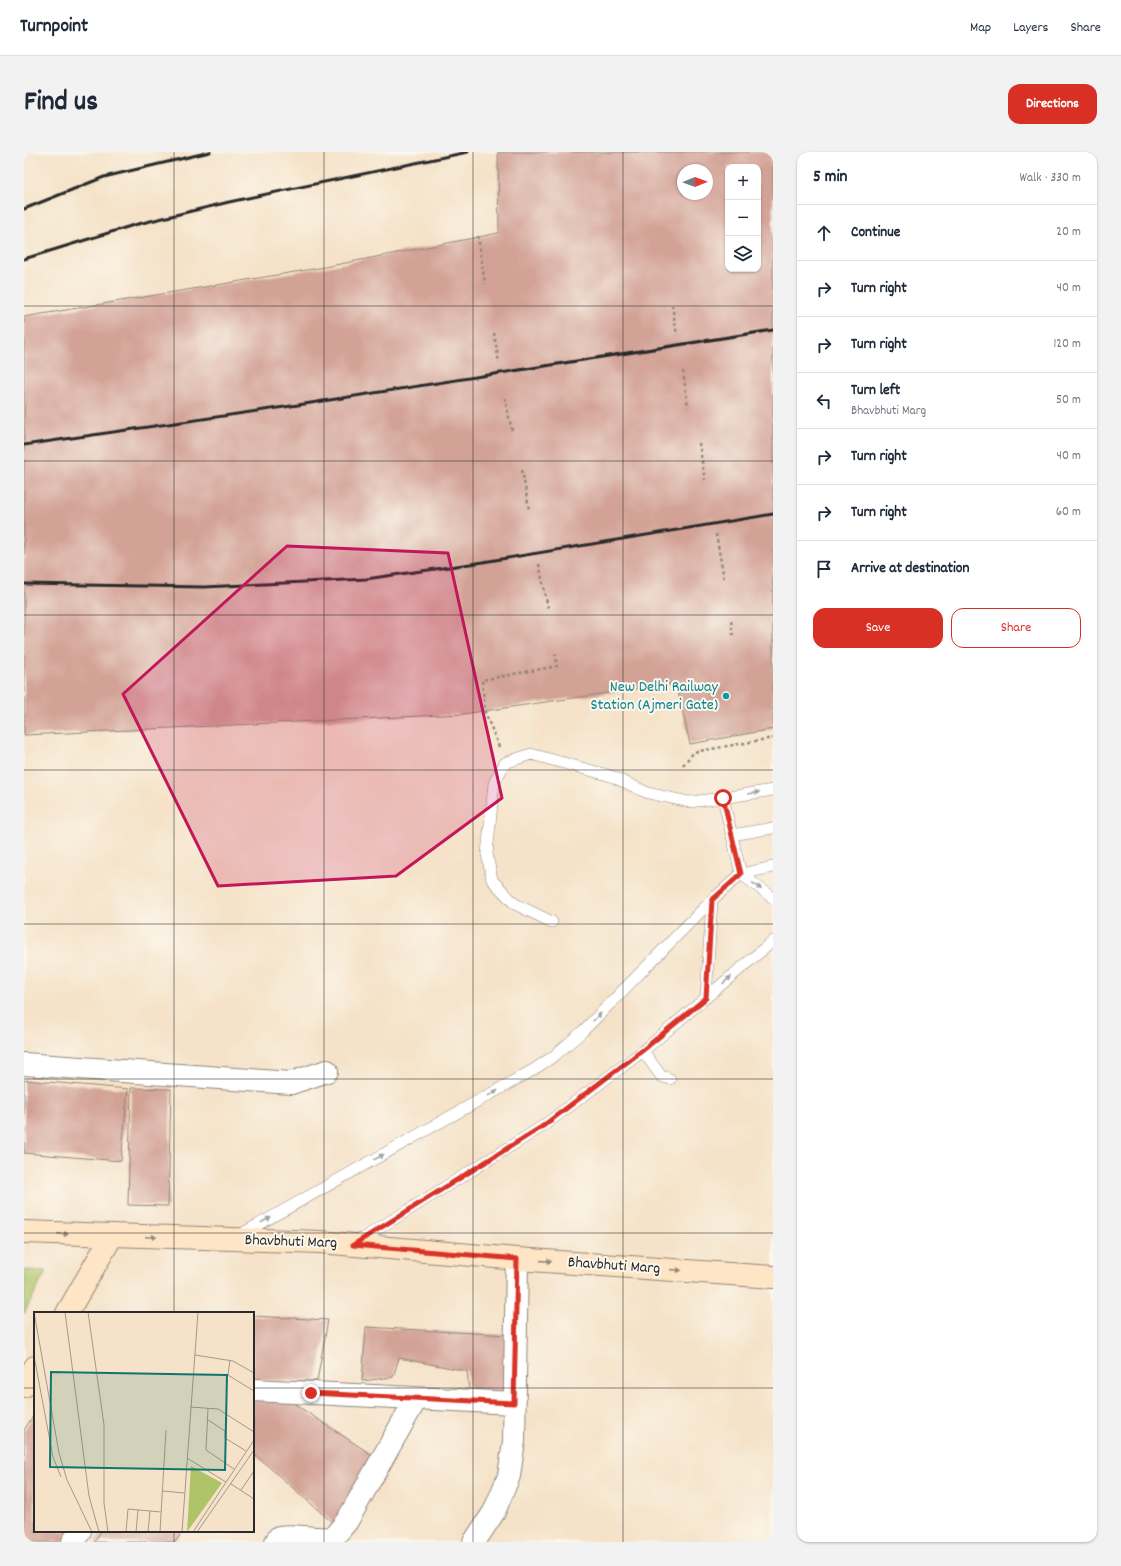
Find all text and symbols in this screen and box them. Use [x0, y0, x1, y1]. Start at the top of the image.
text: Turnpoint [20, 14, 88, 41]
text: Map [970, 18, 991, 38]
text: Layers [1013, 18, 1048, 38]
text: Share [1070, 18, 1101, 38]
text: Find us [24, 84, 98, 124]
button: Directions [1008, 84, 1097, 124]
north arrow [677, 164, 713, 200]
map controls [725, 164, 761, 272]
button: + [725, 164, 761, 200]
text: 5 min [813, 166, 847, 190]
text: Walk · 330 m [1020, 169, 1081, 188]
button: − [725, 200, 761, 236]
icon: ahead [813, 222, 835, 244]
text: Continue [851, 222, 900, 244]
text: 20 m [1056, 223, 1081, 242]
button: layers [725, 236, 761, 272]
icon: right [813, 278, 835, 300]
text: Turn right [851, 278, 907, 300]
text: 40 m [1057, 279, 1081, 298]
icon: right [813, 334, 835, 356]
text: Turn right [851, 334, 907, 356]
text: 120 m [1053, 335, 1081, 354]
text: Turn left [851, 380, 900, 402]
icon: left [813, 390, 835, 412]
text: 50 m [1056, 391, 1081, 410]
text: Bhavbhuti Marg [851, 402, 926, 421]
icon: right [813, 446, 835, 468]
text: Turn right [851, 446, 907, 468]
text: 40 m [1057, 447, 1081, 466]
icon: right [813, 502, 835, 524]
text: Turn right [851, 502, 907, 524]
text: 60 m [1056, 503, 1081, 522]
icon: arrive [813, 558, 835, 580]
text: Arrive at destination [851, 558, 969, 580]
button: Save [813, 608, 943, 648]
button: Share [951, 608, 1081, 648]
place label: New Delhi Railway Station (Ajmeri Gate) [591, 676, 719, 717]
marker: New Delhi Railway Station (Ajmeri Gate) [721, 691, 731, 701]
route start [714, 789, 732, 807]
one-way arrow [748, 790, 760, 796]
one-way arrow [751, 882, 762, 890]
one-way arrow [722, 976, 733, 985]
one-way arrow [592, 1012, 602, 1022]
one-way arrow [487, 1089, 498, 1096]
one-way arrow [373, 1153, 385, 1160]
one-way arrow [260, 1217, 272, 1224]
street label: Bhavbhuti Marg [244, 1229, 338, 1255]
one-way arrow [57, 1230, 69, 1237]
one-way arrow [145, 1234, 158, 1240]
street label: Bhavbhuti Marg [567, 1251, 661, 1281]
one-way arrow [540, 1258, 552, 1265]
one-way arrow [670, 1267, 682, 1274]
inset map [34, 1312, 254, 1532]
route end [302, 1384, 320, 1402]

